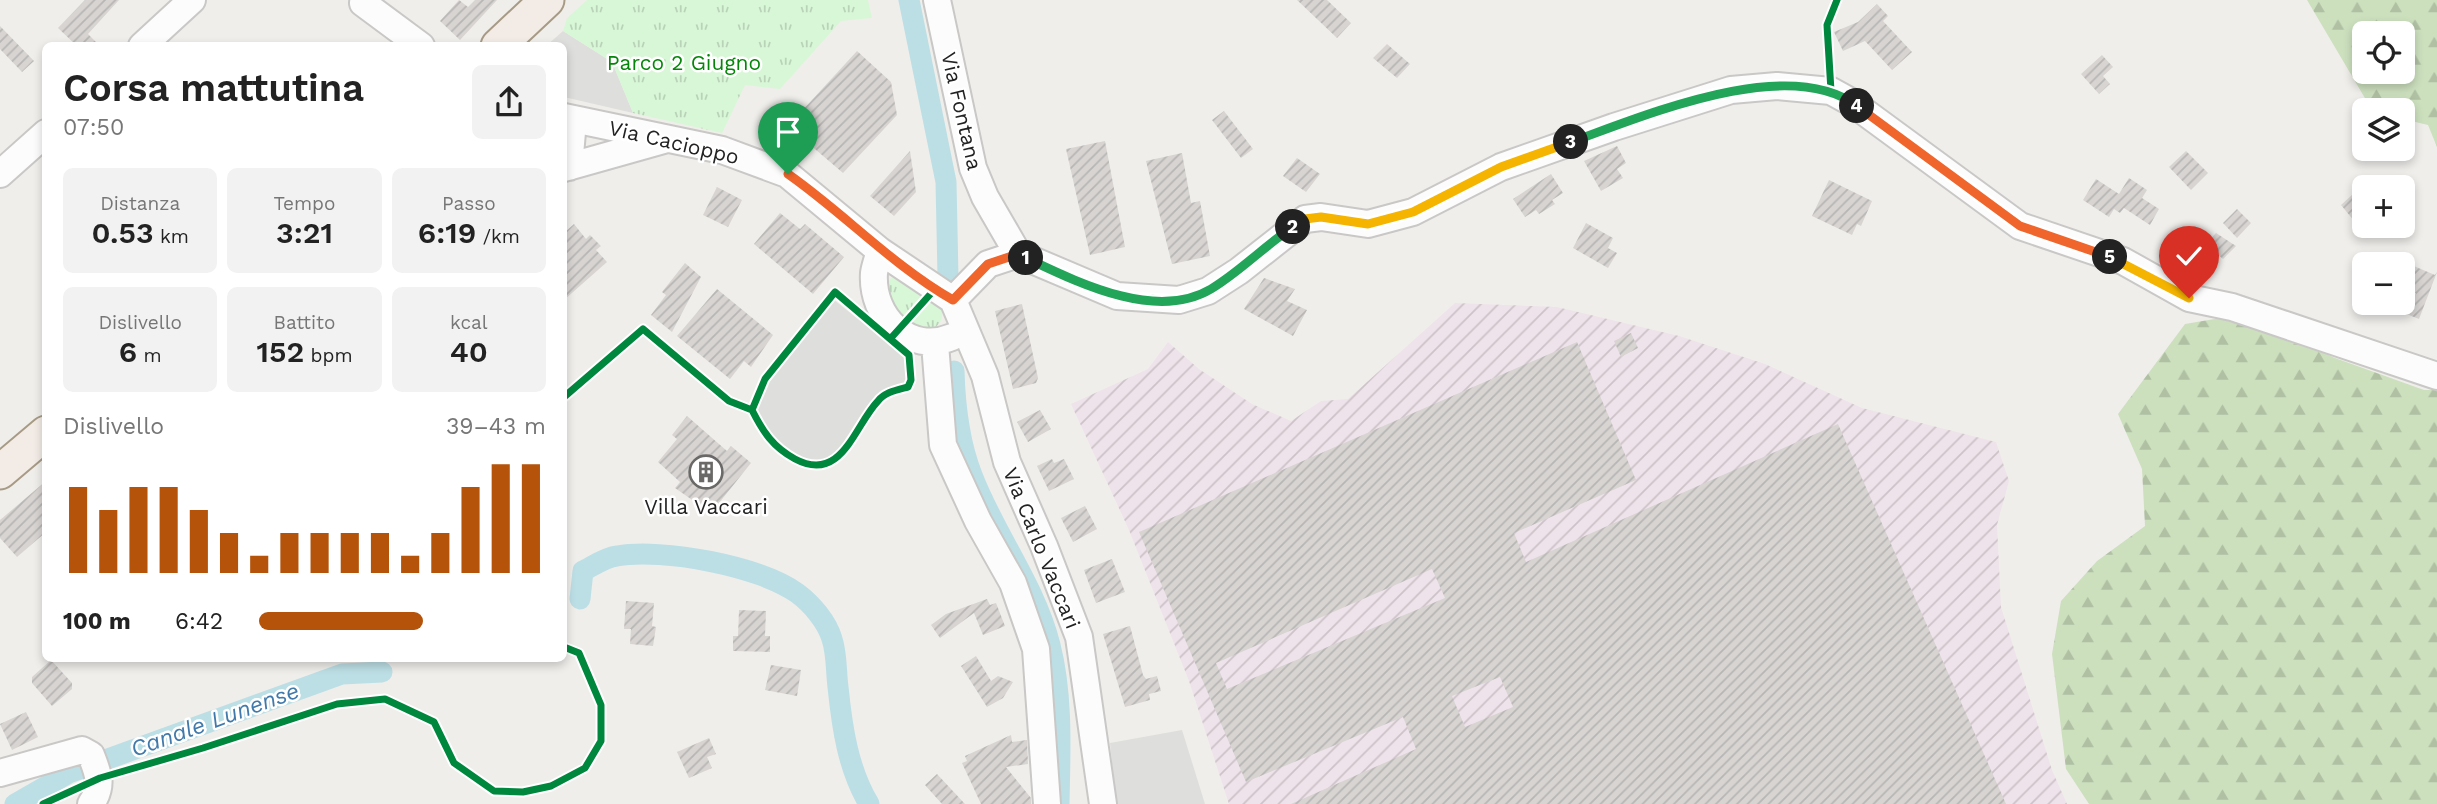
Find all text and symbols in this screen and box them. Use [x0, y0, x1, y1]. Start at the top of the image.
map controls [2352, 21, 2415, 315]
button: locate [2352, 21, 2415, 84]
park label: Parco 2 Giugno [607, 50, 761, 75]
street label: Via Fontana [936, 50, 988, 173]
button: share [472, 65, 546, 139]
text: Corsa mattutina [63, 66, 364, 110]
pin: 4 [1840, 88, 1874, 124]
text: 4 [1850, 94, 1863, 117]
button: layers [2352, 98, 2415, 161]
pin [758, 102, 818, 174]
icon: arrive [769, 113, 807, 151]
text: 07:50 [63, 114, 124, 141]
street label: Via Cacioppo [606, 115, 742, 169]
pin: 3 [1554, 124, 1588, 160]
text: 3 [1565, 130, 1576, 153]
button: + [2352, 175, 2415, 238]
text: Distanza [100, 192, 180, 215]
text: Tempo [274, 192, 335, 215]
text: Passo [442, 192, 496, 215]
pin: 2 [1276, 210, 1310, 244]
text: 0.53 [91, 215, 154, 250]
text: 3:21 [276, 215, 333, 250]
text: 6:19 [418, 215, 476, 250]
text: 2 [1287, 215, 1298, 238]
text: km [154, 225, 189, 248]
text: /km [476, 225, 520, 248]
pin [2159, 226, 2219, 298]
icon: check [2170, 237, 2208, 275]
pin: 1 [1009, 240, 1044, 276]
pin: 5 [2092, 240, 2128, 274]
text: 5 [2104, 245, 2115, 268]
text: 1 [1021, 246, 1030, 269]
button: − [2352, 252, 2415, 315]
text: Dislivello [98, 311, 182, 334]
text: Battito [274, 311, 335, 334]
text: kcal [450, 311, 488, 334]
text: 6 [119, 334, 137, 369]
text: 152 [256, 334, 304, 369]
text: 40 [450, 334, 488, 369]
text: m [137, 344, 162, 367]
text: bpm [304, 344, 353, 367]
text: Dislivello [63, 413, 164, 440]
text: 39–43 m [446, 413, 546, 440]
building icon: Villa Vaccari [687, 453, 725, 491]
street label: Via Carlo Vaccari [998, 464, 1086, 632]
place label: Villa Vaccari [644, 494, 768, 519]
text: 100 m [63, 608, 131, 635]
text: 6:42 [175, 608, 223, 635]
water label: Canale Lunense [127, 677, 303, 763]

